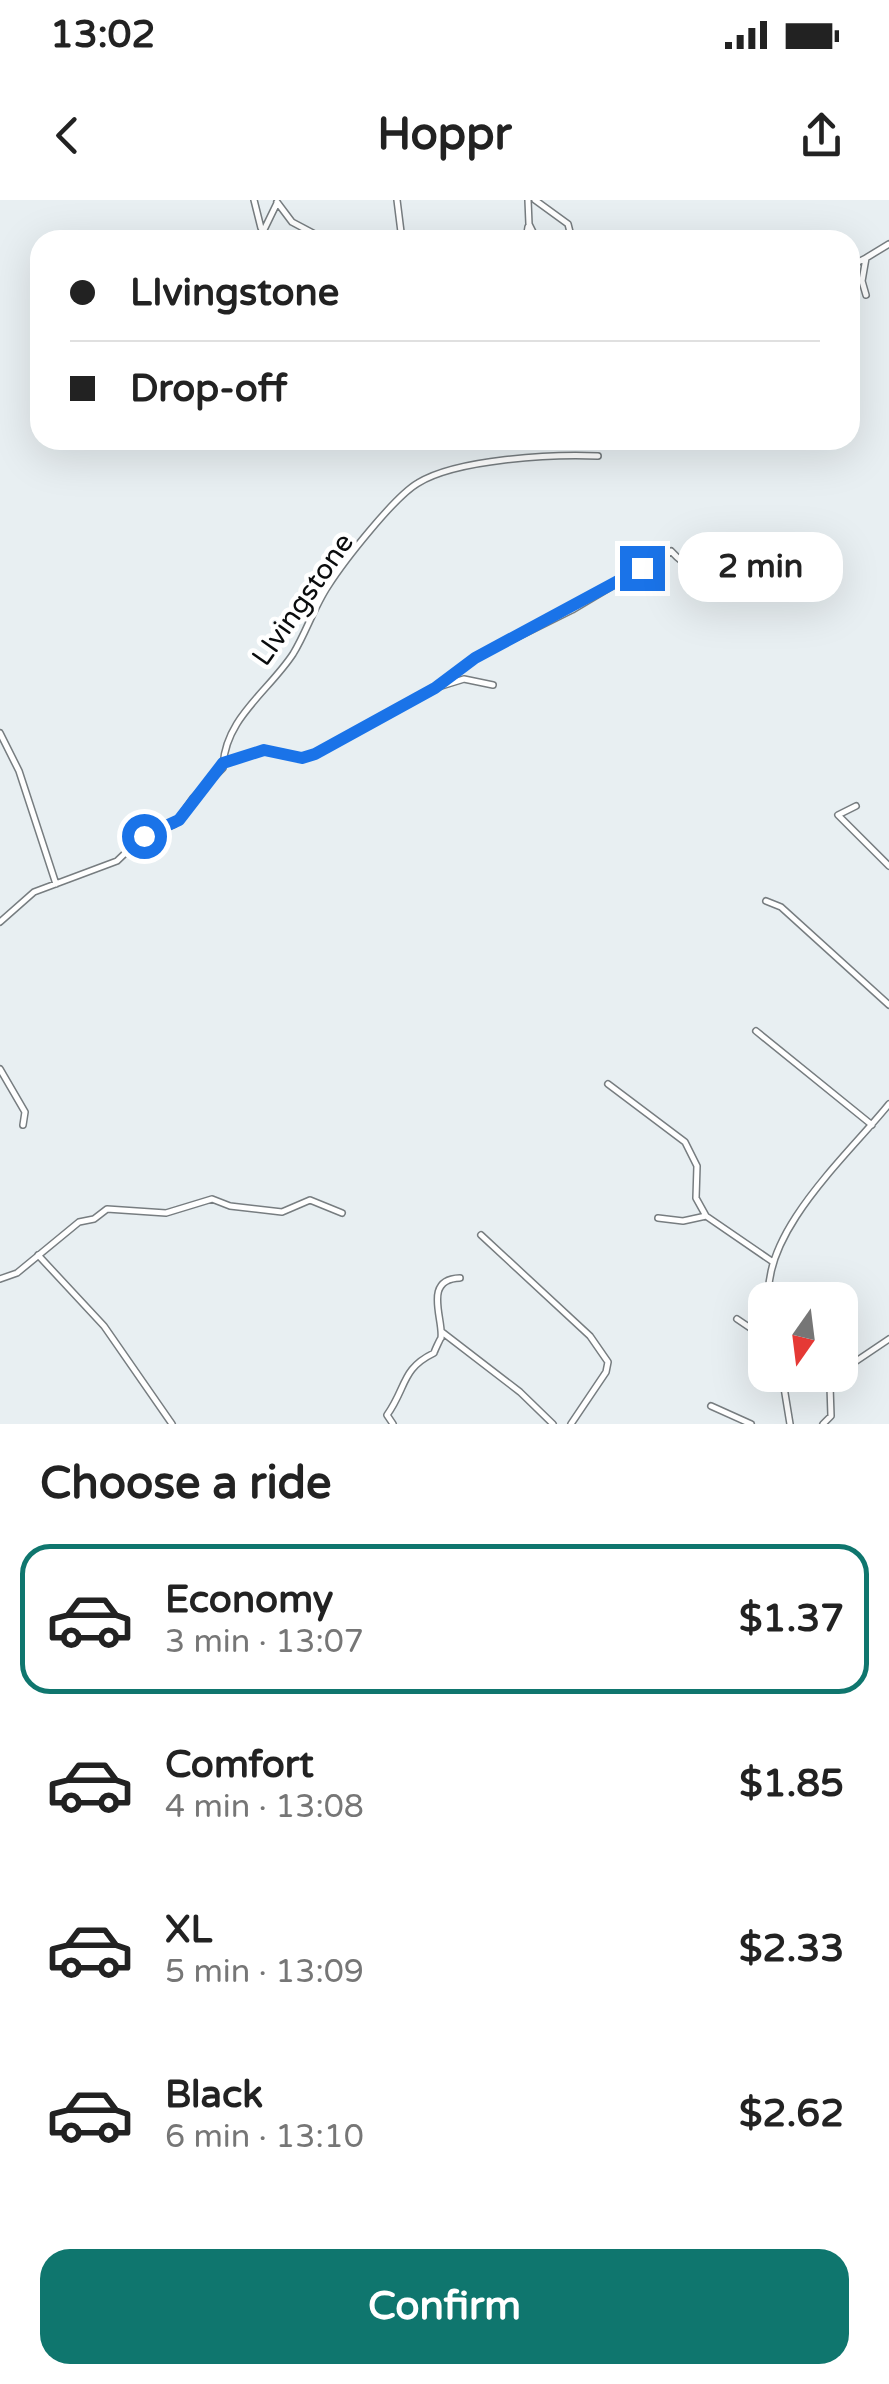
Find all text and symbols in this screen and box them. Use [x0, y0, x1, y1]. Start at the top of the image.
text: 13:02 [50, 12, 155, 58]
icon: back [40, 108, 95, 163]
text: Hoppr [377, 108, 512, 162]
icon: share [794, 108, 849, 163]
text: LIvingstone [130, 270, 339, 316]
text: Drop-off [130, 366, 287, 412]
street label: LIvingstone [245, 527, 361, 672]
callout: 2 min [677, 533, 842, 603]
route end [620, 546, 665, 591]
text: 2 min [718, 548, 803, 586]
route start [122, 814, 167, 859]
north arrow [748, 1282, 858, 1392]
map controls [748, 1282, 858, 1392]
text: Choose a ride [40, 1457, 331, 1511]
icon: car [45, 1574, 135, 1664]
text: Economy [165, 1577, 333, 1623]
text: $1.37 [739, 1596, 844, 1642]
text: 3 min · 13:07 [165, 1623, 364, 1661]
icon: car [45, 1739, 135, 1829]
text: Comfort [165, 1742, 314, 1788]
text: $1.85 [739, 1761, 844, 1807]
text: 4 min · 13:08 [165, 1788, 364, 1826]
icon: car [45, 1904, 135, 1994]
text: XL [165, 1907, 212, 1953]
text: $2.33 [739, 1926, 844, 1972]
text: 5 min · 13:09 [165, 1953, 364, 1991]
icon: car [45, 2069, 135, 2159]
text: Black [165, 2072, 263, 2118]
text: $2.62 [739, 2091, 844, 2137]
text: 6 min · 13:10 [165, 2118, 364, 2156]
button: Confirm [40, 2249, 849, 2364]

